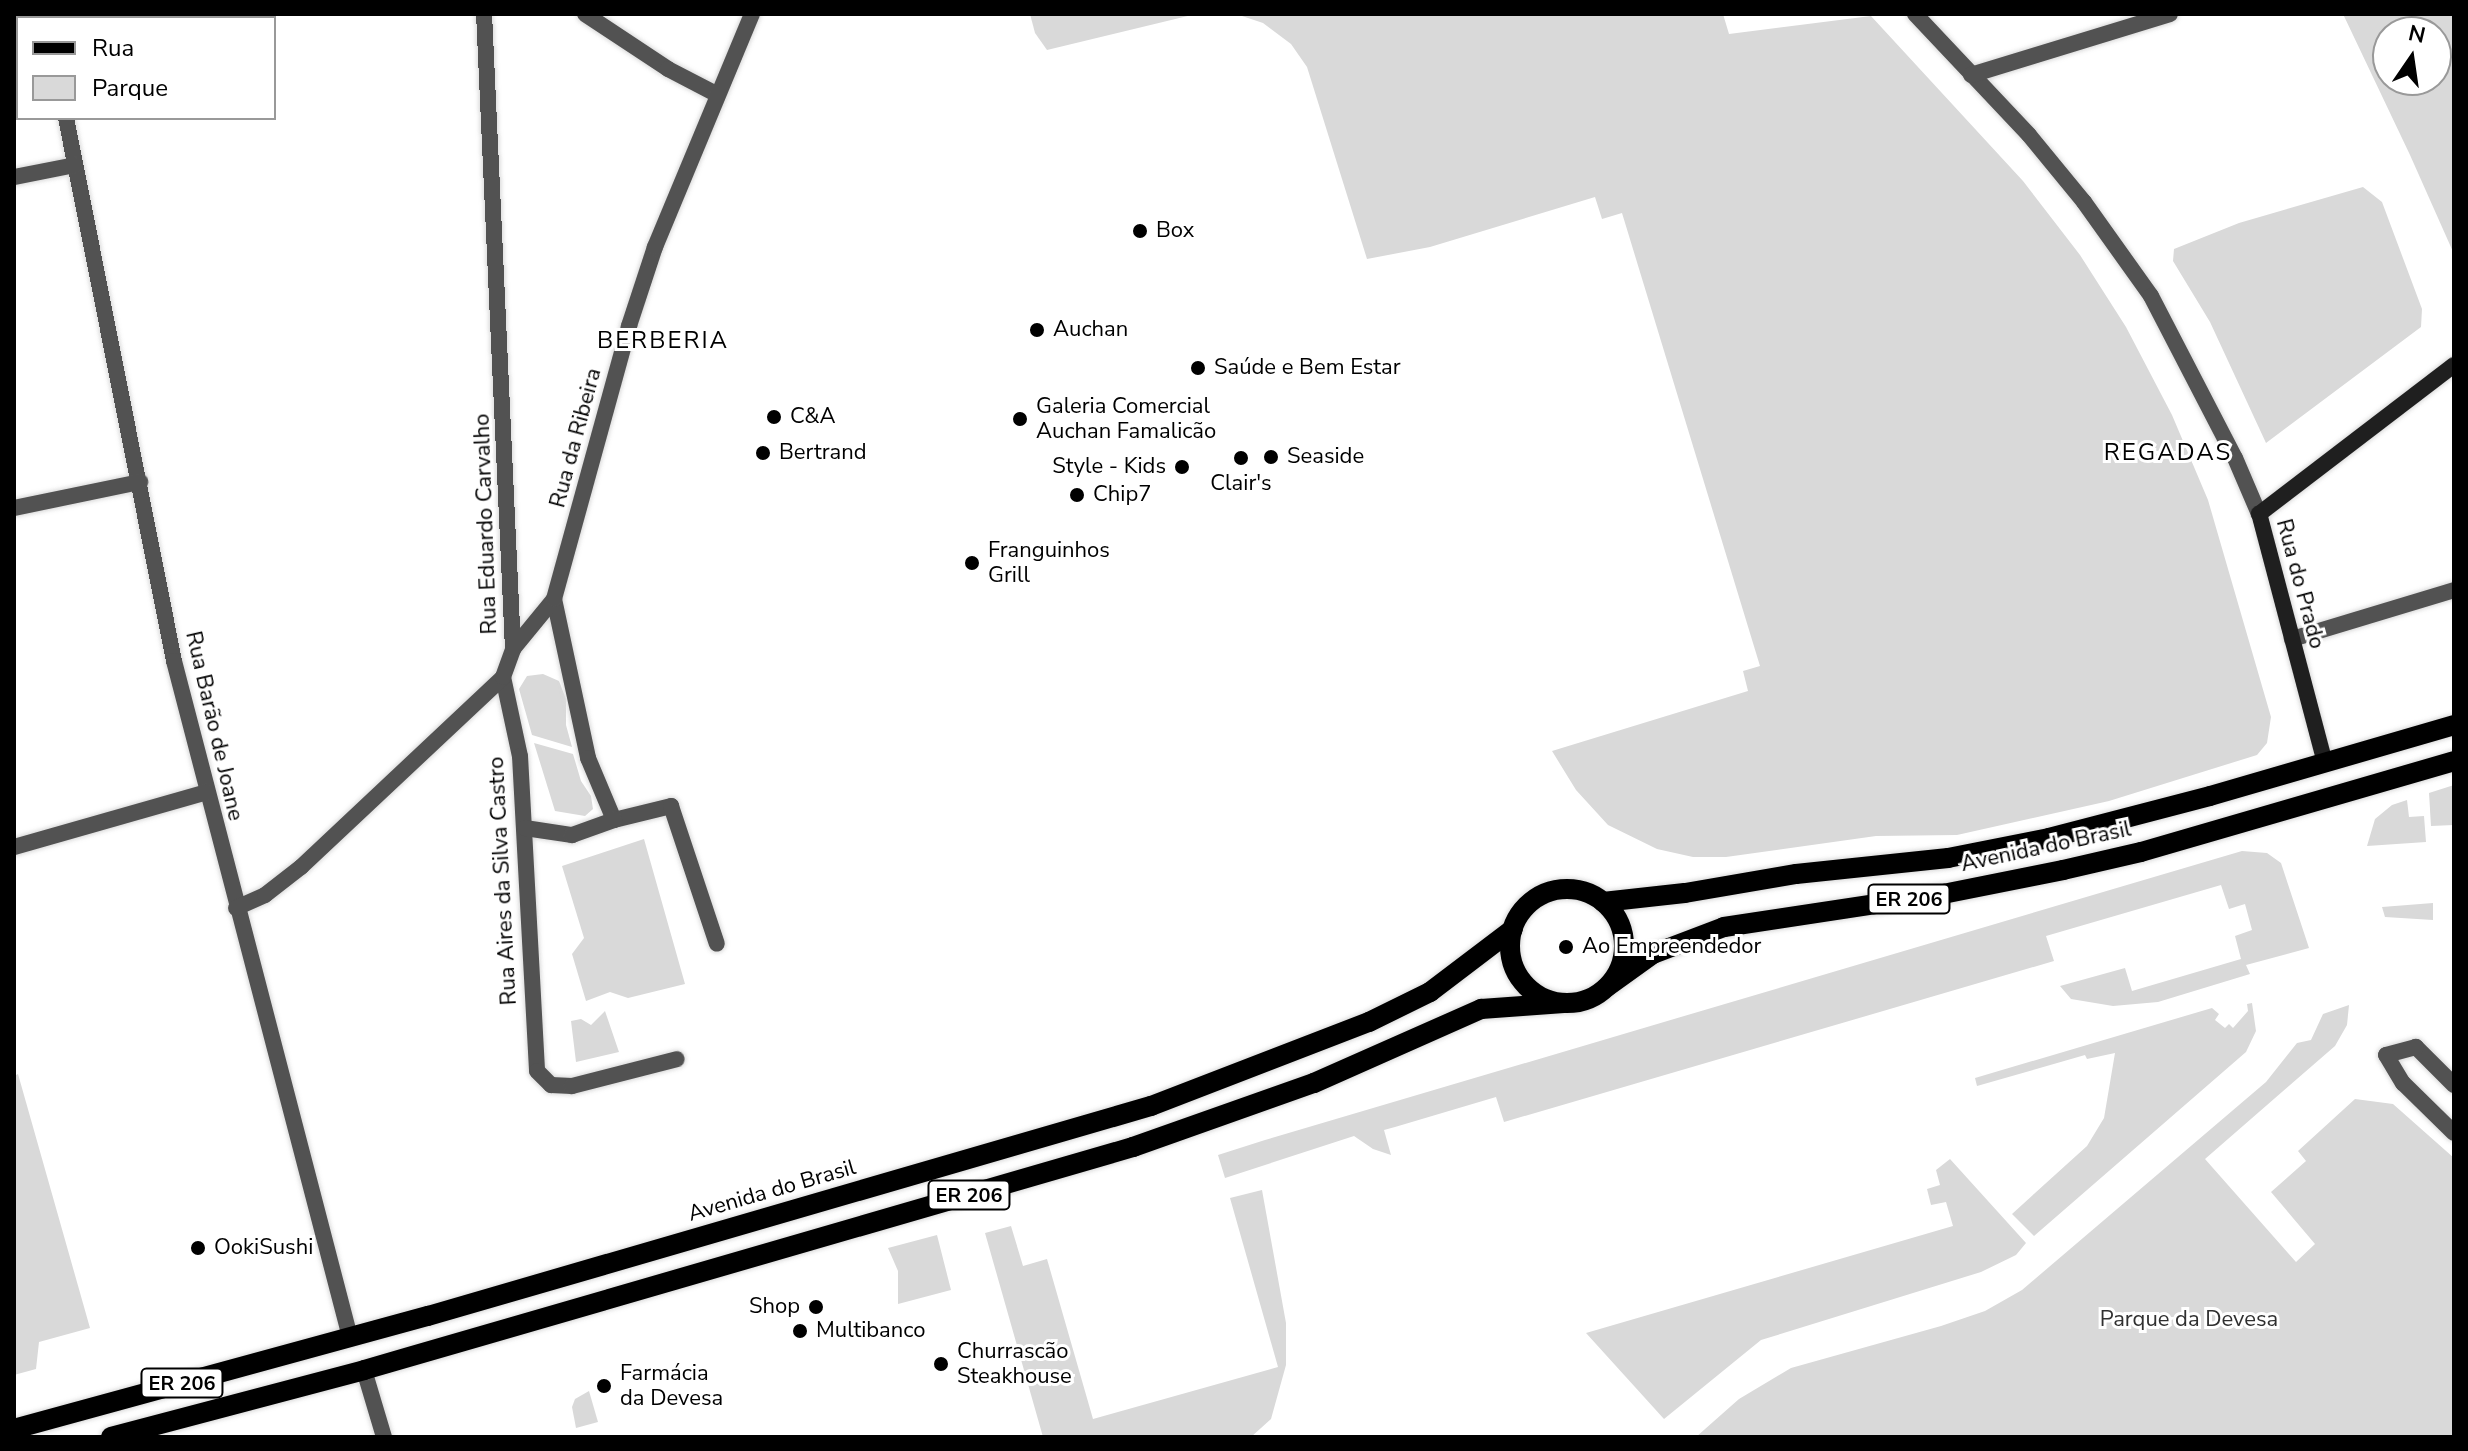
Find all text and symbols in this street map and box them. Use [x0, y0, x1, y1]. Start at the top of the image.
legend [16, 16, 276, 120]
north arrow [2372, 16, 2452, 96]
text: N [2406, 18, 2428, 51]
text: Rua [92, 32, 134, 64]
text: Parque [92, 72, 168, 104]
place label: Box [1156, 218, 1194, 244]
marker: Box [1131, 222, 1149, 240]
place label: Auchan [1053, 317, 1128, 343]
marker: Auchan [1028, 321, 1046, 339]
district label: BERBERIA [597, 327, 729, 355]
place label: Saúde e Bem Estar [1214, 355, 1401, 381]
marker: Saúde e Bem Estar [1189, 359, 1207, 377]
street label: Rua da Ribeira [545, 365, 607, 511]
place label: Galeria Comercial Auchan Famalicão [1036, 393, 1216, 444]
place label: C&A [790, 404, 836, 430]
marker: C&A [765, 408, 783, 426]
marker: Galeria Comercial Auchan Famalicão [1011, 410, 1029, 428]
street label: Rua Eduardo Carvalho [469, 413, 503, 635]
district label: REGADAS [2104, 439, 2232, 467]
place label: Bertrand [779, 440, 866, 466]
marker: Bertrand [754, 444, 772, 462]
place label: Seaside [1287, 444, 1364, 470]
marker: Seaside [1262, 448, 1280, 466]
marker: Clair's [1232, 449, 1250, 467]
place label: Style - Kids [1052, 454, 1166, 480]
marker: Style - Kids [1173, 458, 1191, 476]
place label: Clair's [1210, 471, 1272, 497]
place label: Chip7 [1093, 482, 1151, 508]
marker: Chip7 [1068, 486, 1086, 504]
street label: Rua do Prado [2270, 516, 2330, 652]
place label: Franguinhos Grill [988, 537, 1110, 588]
marker: Franguinhos Grill [963, 554, 981, 572]
street label: Rua Barão de Joane [179, 629, 249, 823]
street label: Rua Aires da Silva Castro [483, 756, 523, 1006]
street label: Avenida do Brasil [1959, 816, 2133, 878]
road number: ER 206 [1867, 883, 1951, 915]
place label: Ao Empreendedor [1582, 934, 1761, 960]
marker: Ao Empreendedor [1557, 938, 1575, 956]
street label: Avenida do Brasil [685, 1154, 859, 1228]
road number: ER 206 [927, 1179, 1011, 1211]
place label: OokiSushi [214, 1235, 313, 1261]
marker: OokiSushi [189, 1239, 207, 1257]
place label: Shop [749, 1294, 800, 1320]
marker: Shop [807, 1298, 825, 1316]
park label: Parque da Devesa [2100, 1307, 2278, 1333]
place label: Multibanco [816, 1318, 925, 1344]
marker: Multibanco [791, 1322, 809, 1340]
place label: Churrascão Steakhouse [957, 1338, 1072, 1390]
marker: Churrascão Steakhouse [932, 1355, 950, 1373]
place label: Farmácia da Devesa [620, 1360, 723, 1412]
road number: ER 206 [140, 1367, 224, 1399]
marker: Farmácia da Devesa [595, 1377, 613, 1395]

